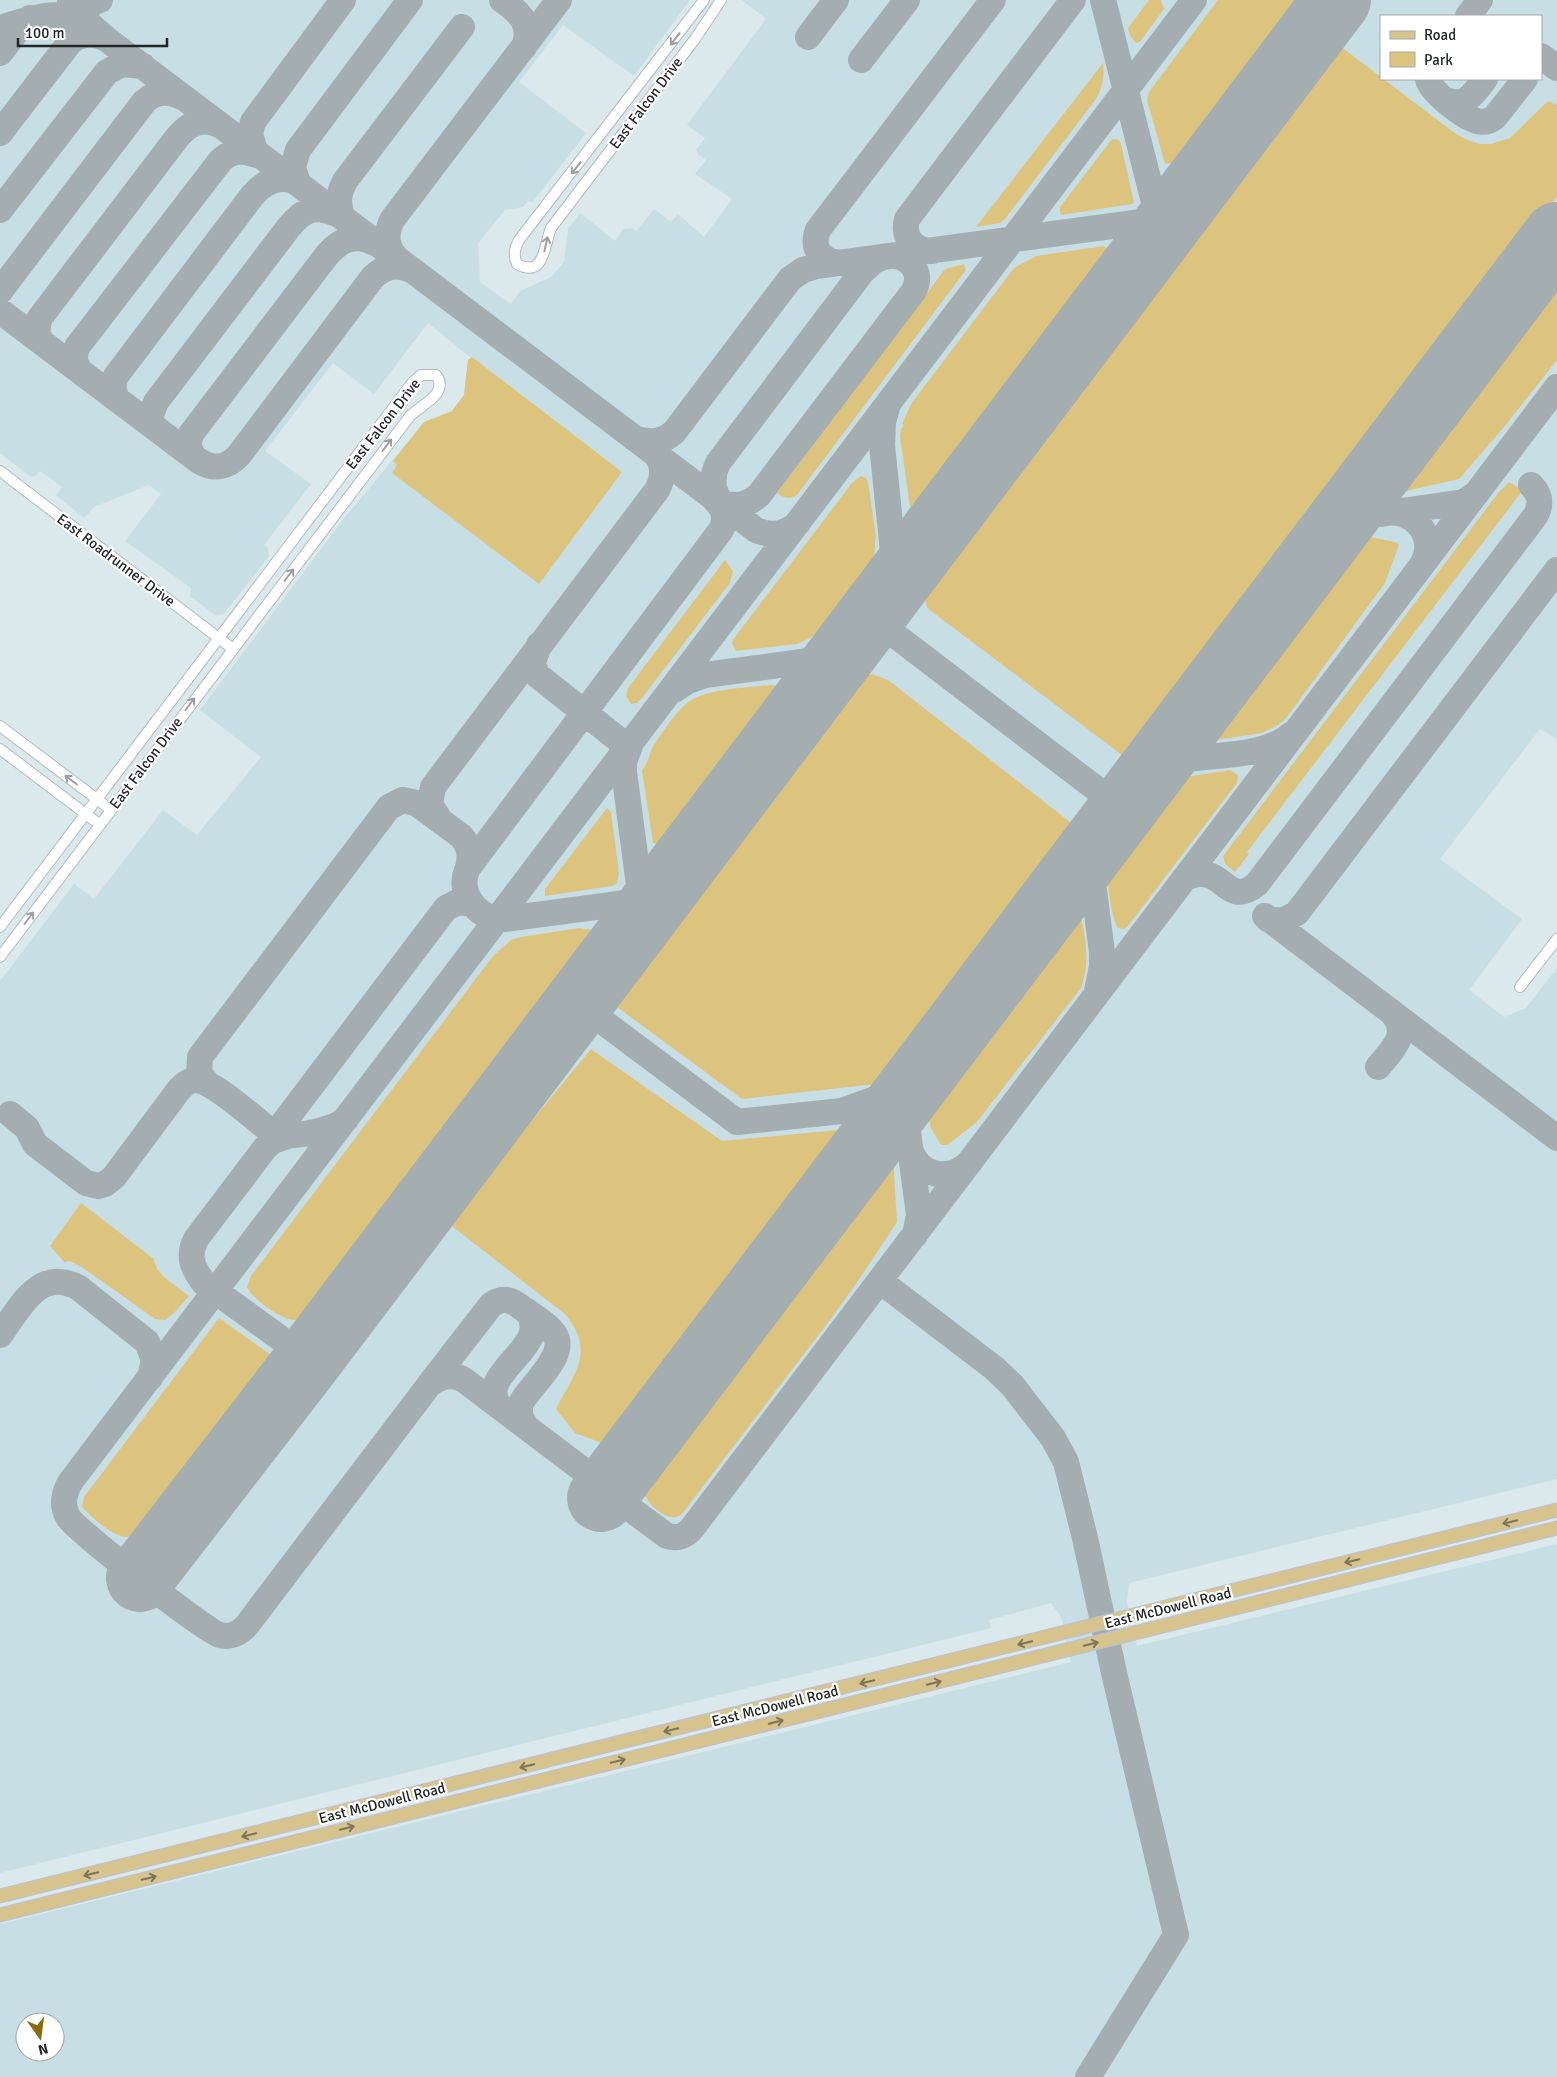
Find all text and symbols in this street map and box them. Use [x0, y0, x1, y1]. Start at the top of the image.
scale bar [18, 15, 166, 47]
legend [1380, 15, 1542, 80]
text: 100 m [25, 24, 65, 42]
text: Road [1424, 26, 1456, 44]
one-way arrow [670, 32, 681, 45]
text: Park [1424, 51, 1453, 69]
street label: East Falcon Drive [606, 54, 686, 152]
one-way arrow [570, 161, 581, 174]
one-way arrow [542, 237, 551, 253]
street label: East Falcon Drive [342, 375, 424, 473]
one-way arrow [382, 438, 392, 452]
street label: East Roadrunner Drive [53, 510, 179, 610]
one-way arrow [283, 569, 294, 582]
one-way arrow [185, 698, 196, 711]
street label: East Falcon Drive [106, 714, 186, 812]
one-way arrow [64, 775, 78, 785]
one-way arrow [24, 911, 34, 925]
one-way arrow [1502, 1518, 1518, 1527]
one-way arrow [1345, 1557, 1361, 1566]
street label: East McDowell Road [1103, 1584, 1233, 1632]
one-way arrow [1017, 1639, 1033, 1648]
one-way arrow [1083, 1639, 1099, 1648]
one-way arrow [859, 1678, 875, 1687]
one-way arrow [925, 1678, 941, 1687]
street label: East McDowell Road [710, 1682, 840, 1730]
one-way arrow [767, 1717, 783, 1726]
one-way arrow [664, 1726, 680, 1736]
one-way arrow [610, 1756, 626, 1766]
one-way arrow [520, 1762, 536, 1771]
street label: East McDowell Road [317, 1779, 447, 1827]
one-way arrow [339, 1823, 355, 1833]
one-way arrow [241, 1831, 257, 1840]
one-way arrow [83, 1870, 99, 1879]
one-way arrow [141, 1873, 157, 1882]
north arrow [15, 2012, 65, 2062]
text: N [36, 2040, 50, 2059]

